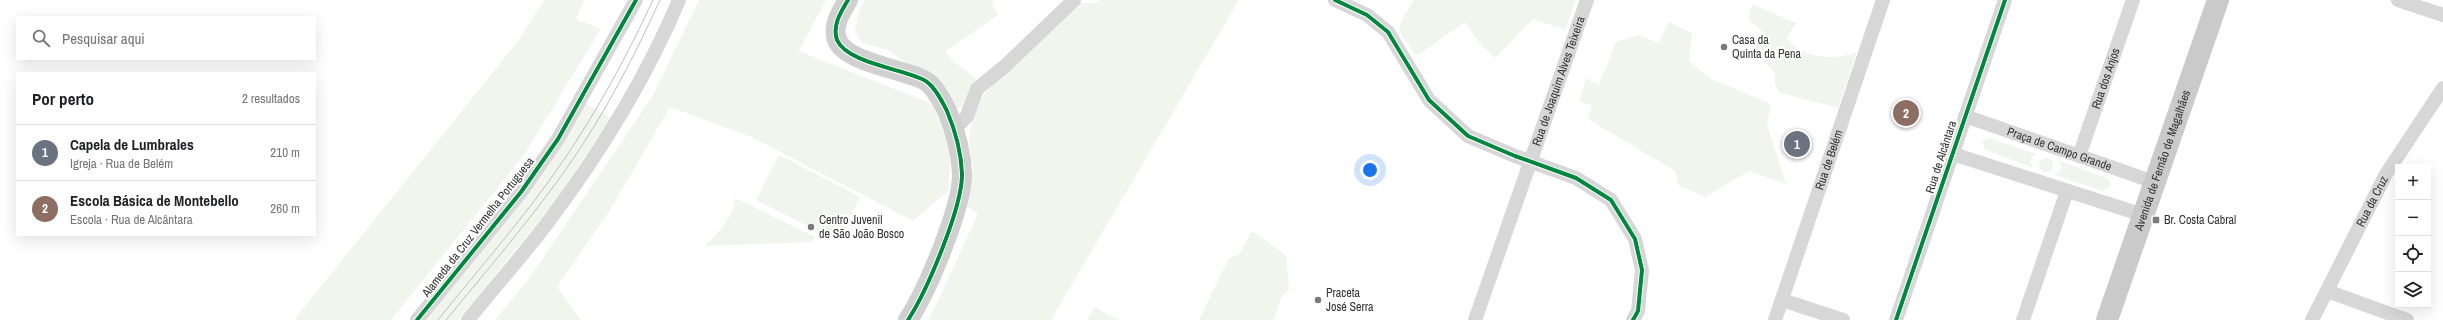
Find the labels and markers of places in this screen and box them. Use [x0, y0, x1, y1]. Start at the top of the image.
place label: Casa da Quinta da Pena [1732, 32, 1801, 62]
marker: Casa da Quinta da Pena [1719, 42, 1729, 52]
pin: 2 [1893, 98, 1919, 128]
pin: 1 [1784, 129, 1810, 159]
place label: Centro Juvenil de São João Bosco [819, 212, 904, 242]
place label: Br. Costa Cabral [2164, 212, 2236, 228]
marker: Br. Costa Cabral [2151, 215, 2161, 225]
marker: Centro Juvenil de São João Bosco [806, 222, 816, 232]
place label: Praceta José Serra [1326, 285, 1374, 315]
marker: Praceta José Serra [1313, 295, 1323, 305]

